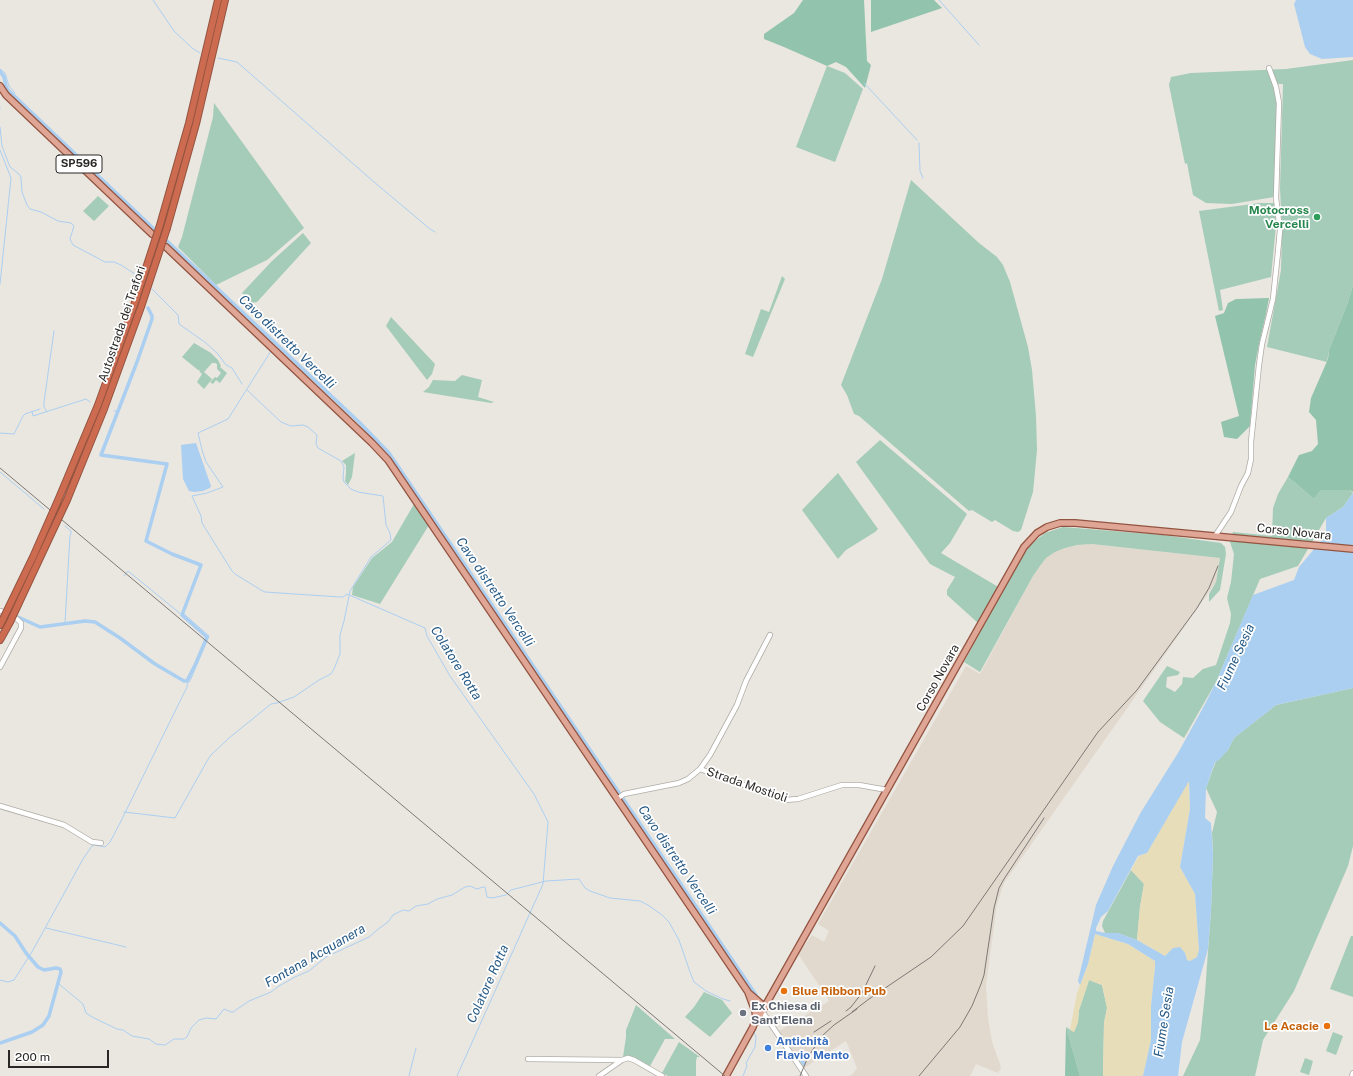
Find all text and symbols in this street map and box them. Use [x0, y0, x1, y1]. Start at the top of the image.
road number: SP596 [56, 155, 102, 173]
place label: Motocross Vercelli [1249, 203, 1309, 231]
marker: Motocross Vercelli [1312, 212, 1322, 222]
street label: Autostrada dei Trafori [95, 264, 149, 384]
water label: Cavo distretto Vercelli [235, 292, 339, 392]
street label: Corso Novara [1256, 521, 1332, 543]
water label: Cavo distretto Vercelli [453, 534, 537, 650]
water label: Fiume Sesia [1214, 621, 1258, 693]
water label: Colatore Rotta [427, 623, 485, 703]
street label: Corso Novara [914, 642, 962, 714]
street label: Strada Mostioli [705, 764, 789, 806]
water label: Cavo distretto Vercelli [635, 802, 719, 918]
water label: Fontana Acquanera [262, 921, 368, 991]
water label: Colatore Rotta [464, 942, 512, 1026]
place label: Blue Ribbon Pub [792, 984, 886, 998]
marker: Blue Ribbon Pub [779, 986, 789, 996]
water label: Fiume Sesia [1151, 986, 1177, 1058]
place label: Ex Chiesa di Sant'Elena [751, 999, 821, 1027]
marker: Ex Chiesa di Sant'Elena [738, 1008, 748, 1018]
place label: Le Acacie [1264, 1019, 1319, 1033]
marker: Le Acacie [1322, 1021, 1332, 1031]
place label: Antichità Flavio Mento [776, 1034, 849, 1062]
scale bar [10, 1042, 111, 1068]
marker: Antichità Flavio Mento [763, 1043, 773, 1053]
text: 200 m [15, 1050, 50, 1064]

